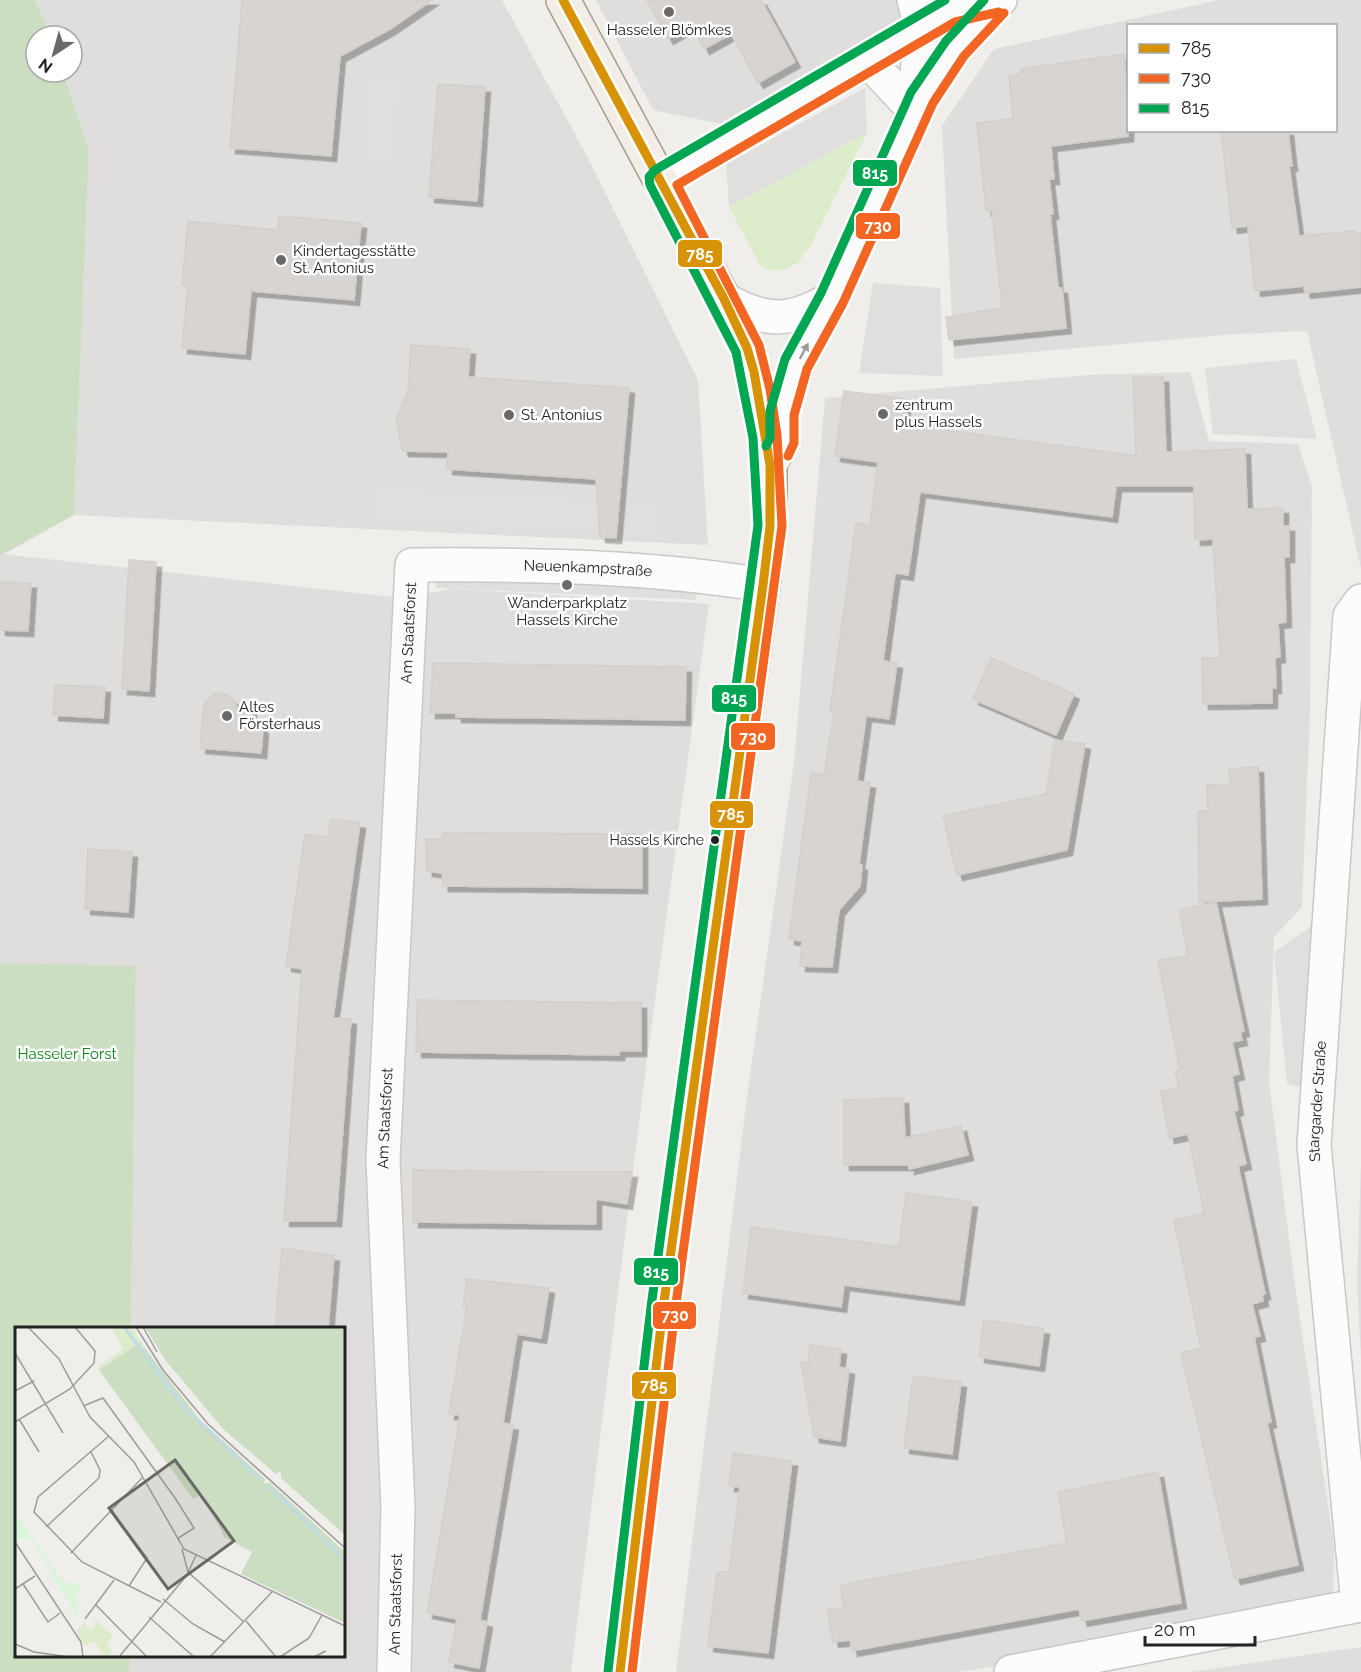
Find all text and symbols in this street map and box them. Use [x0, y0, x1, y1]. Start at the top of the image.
marker: Hasseler Blömkes [662, 5, 676, 19]
place label: Hasseler Blömkes [607, 21, 731, 39]
north arrow [24, 24, 84, 84]
legend [1127, 24, 1337, 132]
text: 785 [1181, 37, 1211, 58]
text: N [35, 54, 56, 77]
text: 730 [1181, 67, 1211, 88]
text: 815 [1181, 97, 1209, 118]
line badge: 815 [852, 159, 898, 187]
text: 815 [862, 164, 888, 183]
line badge: 730 [855, 212, 901, 240]
text: 730 [864, 217, 892, 236]
line badge: 785 [677, 239, 723, 268]
place label: Kindertagesstätte St. Antonius [293, 242, 416, 277]
text: 785 [686, 245, 714, 264]
marker: Kindertagesstätte St. Antonius [274, 253, 288, 267]
one-way arrow [799, 342, 809, 359]
place label: zentrum plus Hassels [895, 396, 982, 431]
place label: St. Antonius [521, 406, 602, 424]
marker: zentrum plus Hassels [876, 407, 890, 421]
marker: St. Antonius [502, 408, 516, 422]
street label: Neuenkampstraße [523, 556, 653, 581]
marker: Wanderparkplatz Hassels Kirche [560, 578, 574, 592]
street label: Am Staatsforst [397, 582, 420, 684]
place label: Wanderparkplatz Hassels Kirche [507, 594, 627, 629]
line badge: 815 [711, 684, 757, 713]
text: 815 [721, 689, 747, 708]
place label: Altes Försterhaus [239, 698, 321, 733]
marker: Altes Försterhaus [220, 709, 234, 723]
line badge: 730 [730, 722, 776, 751]
text: 730 [739, 728, 767, 747]
line badge: 785 [709, 800, 754, 829]
text: 785 [717, 805, 745, 824]
place label: Hassels Kirche [609, 832, 704, 848]
marker: Hassels Kirche [709, 834, 721, 846]
street label: Stargarder Straße [1305, 1040, 1330, 1162]
park label: Hasseler Forst [18, 1045, 116, 1063]
street label: Am Staatsforst [374, 1067, 396, 1170]
line badge: 815 [633, 1257, 679, 1286]
text: 815 [643, 1263, 669, 1282]
line badge: 730 [652, 1301, 697, 1330]
text: 730 [661, 1306, 689, 1325]
inset map [15, 1327, 345, 1657]
line badge: 785 [631, 1371, 677, 1400]
text: 785 [640, 1376, 668, 1395]
street label: Am Staatsforst [385, 1553, 406, 1655]
scale bar [1145, 1609, 1254, 1647]
text: 20 m [1154, 1619, 1196, 1640]

